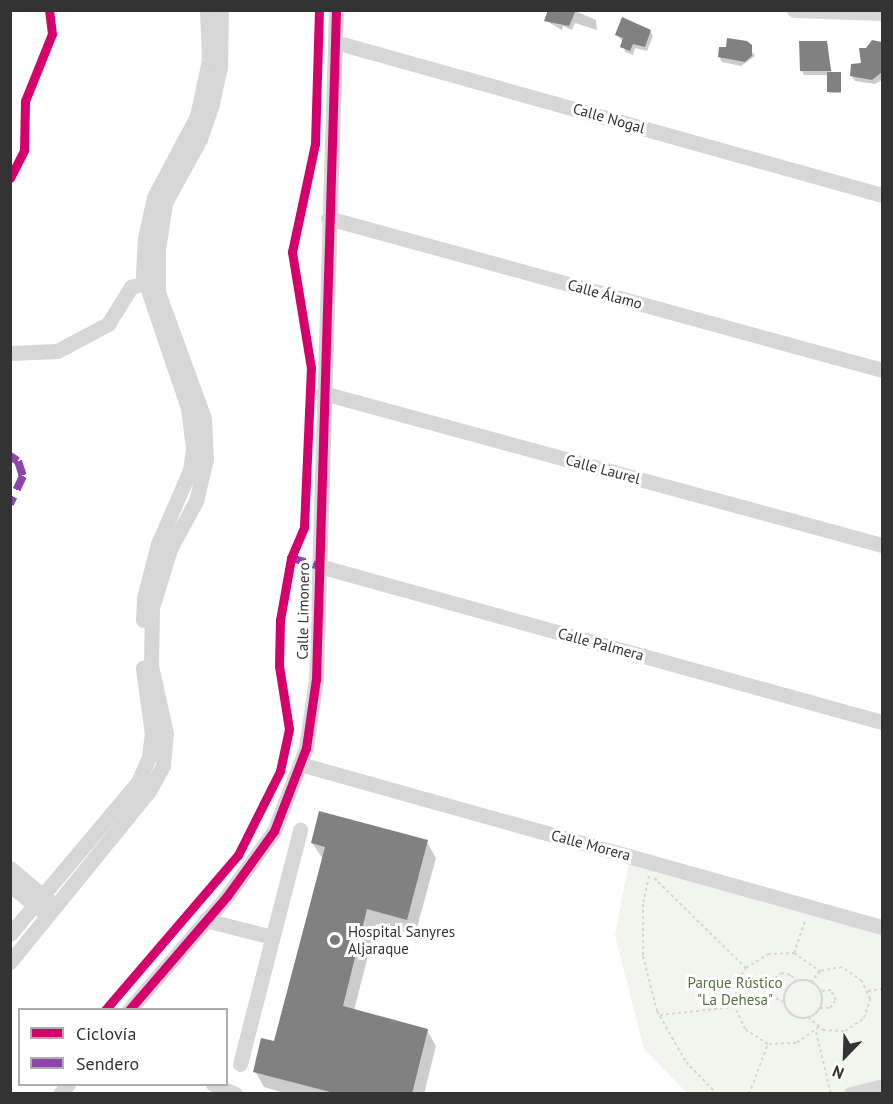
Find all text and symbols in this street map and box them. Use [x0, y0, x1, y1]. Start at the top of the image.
street label: Calle Nogal [571, 99, 647, 137]
street label: Calle Álamo [566, 275, 644, 313]
street label: Calle Laurel [564, 450, 642, 488]
street label: Calle Limonero [293, 562, 313, 660]
street label: Calle Palmera [556, 624, 646, 664]
street label: Calle Morera [549, 826, 633, 864]
place label: Hospital Sanyres Aljaraque [348, 922, 455, 957]
marker: Hospital Sanyres Aljaraque [326, 931, 344, 949]
park label: Parque Rústico "La Dehesa" [688, 973, 782, 1008]
legend [18, 1008, 228, 1086]
text: Ciclovía [76, 1022, 136, 1045]
north arrow [815, 1026, 875, 1086]
text: Sendero [76, 1052, 139, 1075]
text: N [829, 1061, 847, 1084]

